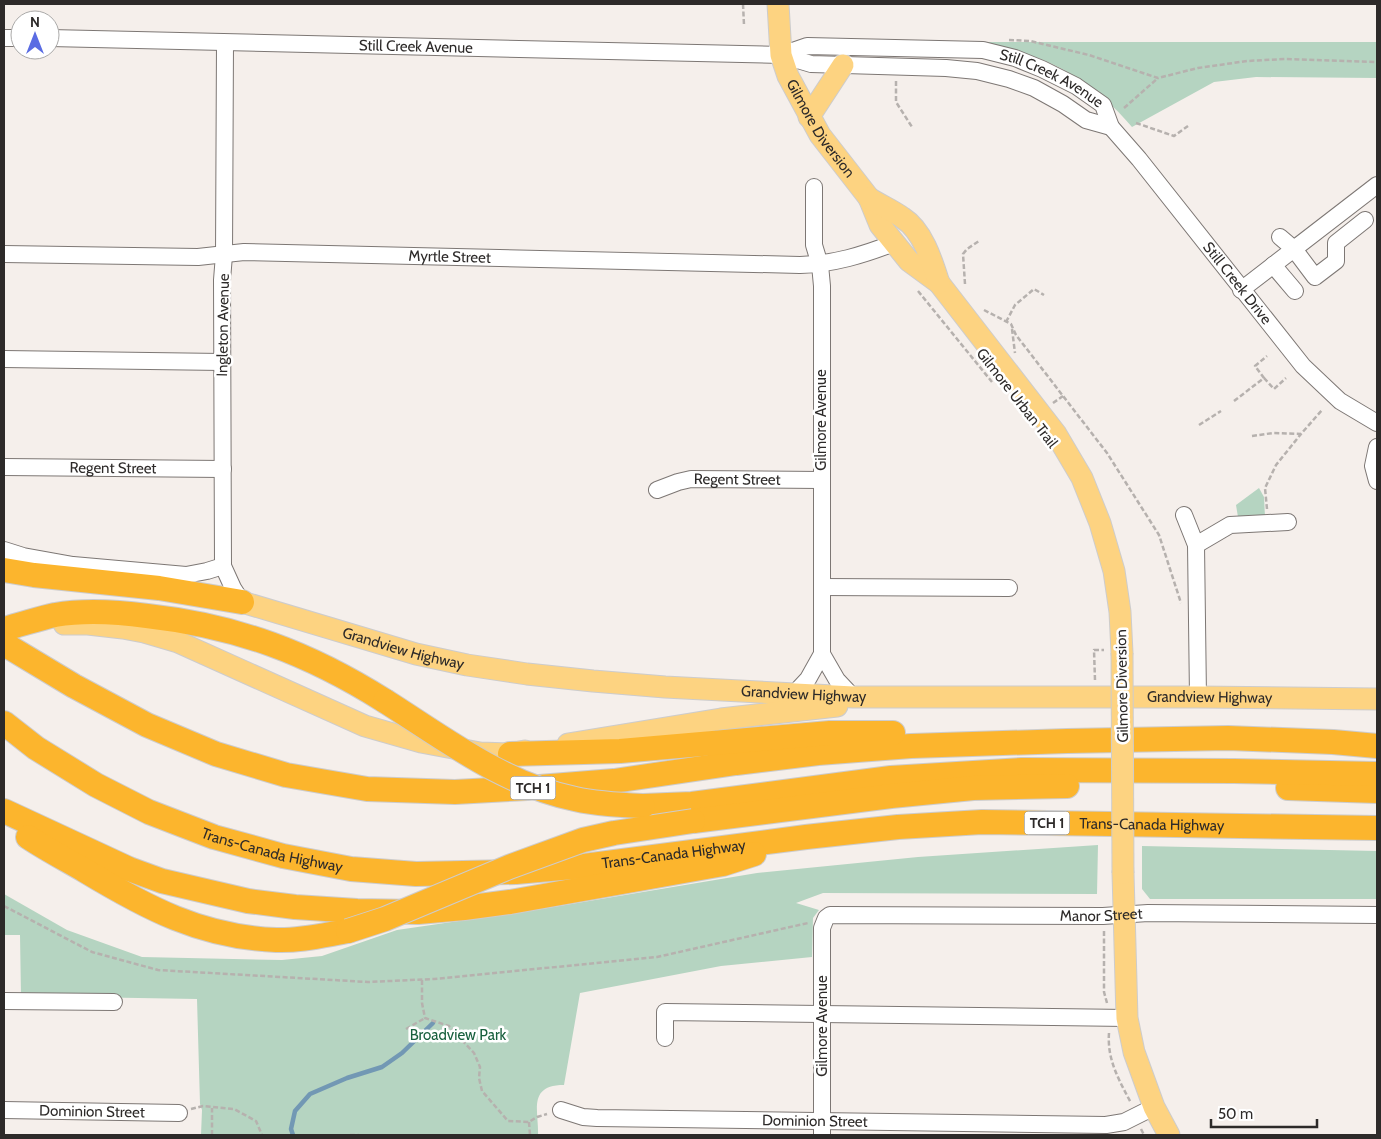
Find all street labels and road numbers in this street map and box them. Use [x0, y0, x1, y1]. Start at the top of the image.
street label: Still Creek Avenue [359, 36, 473, 57]
street label: Still Creek Avenue [998, 45, 1107, 112]
street label: Gilmore Diversion [782, 76, 859, 181]
street label: Still Creek Drive [1199, 238, 1276, 328]
street label: Myrtle Street [408, 247, 491, 267]
street label: Ingleton Avenue [213, 273, 233, 377]
street label: Gilmore Urban Trail [972, 345, 1062, 452]
street label: Gilmore Avenue [812, 369, 830, 471]
street label: Regent Street [69, 459, 157, 477]
street label: Regent Street [694, 470, 781, 489]
street label: Grandview Highway [340, 624, 466, 673]
street label: Gilmore Diversion [1112, 629, 1132, 743]
street label: Grandview Highway [741, 682, 867, 706]
street label: Grandview Highway [1147, 688, 1273, 707]
road number: TCH 1 [510, 776, 556, 800]
road number: TCH 1 [1024, 811, 1070, 834]
street label: Trans-Canada Highway [1079, 814, 1225, 835]
street label: Trans-Canada Highway [199, 824, 345, 876]
street label: Trans-Canada Highway [601, 836, 747, 873]
street label: Manor Street [1060, 904, 1143, 925]
street label: Gilmore Avenue [813, 975, 831, 1077]
street label: Dominion Street [39, 1102, 145, 1121]
street label: Dominion Street [762, 1111, 868, 1131]

